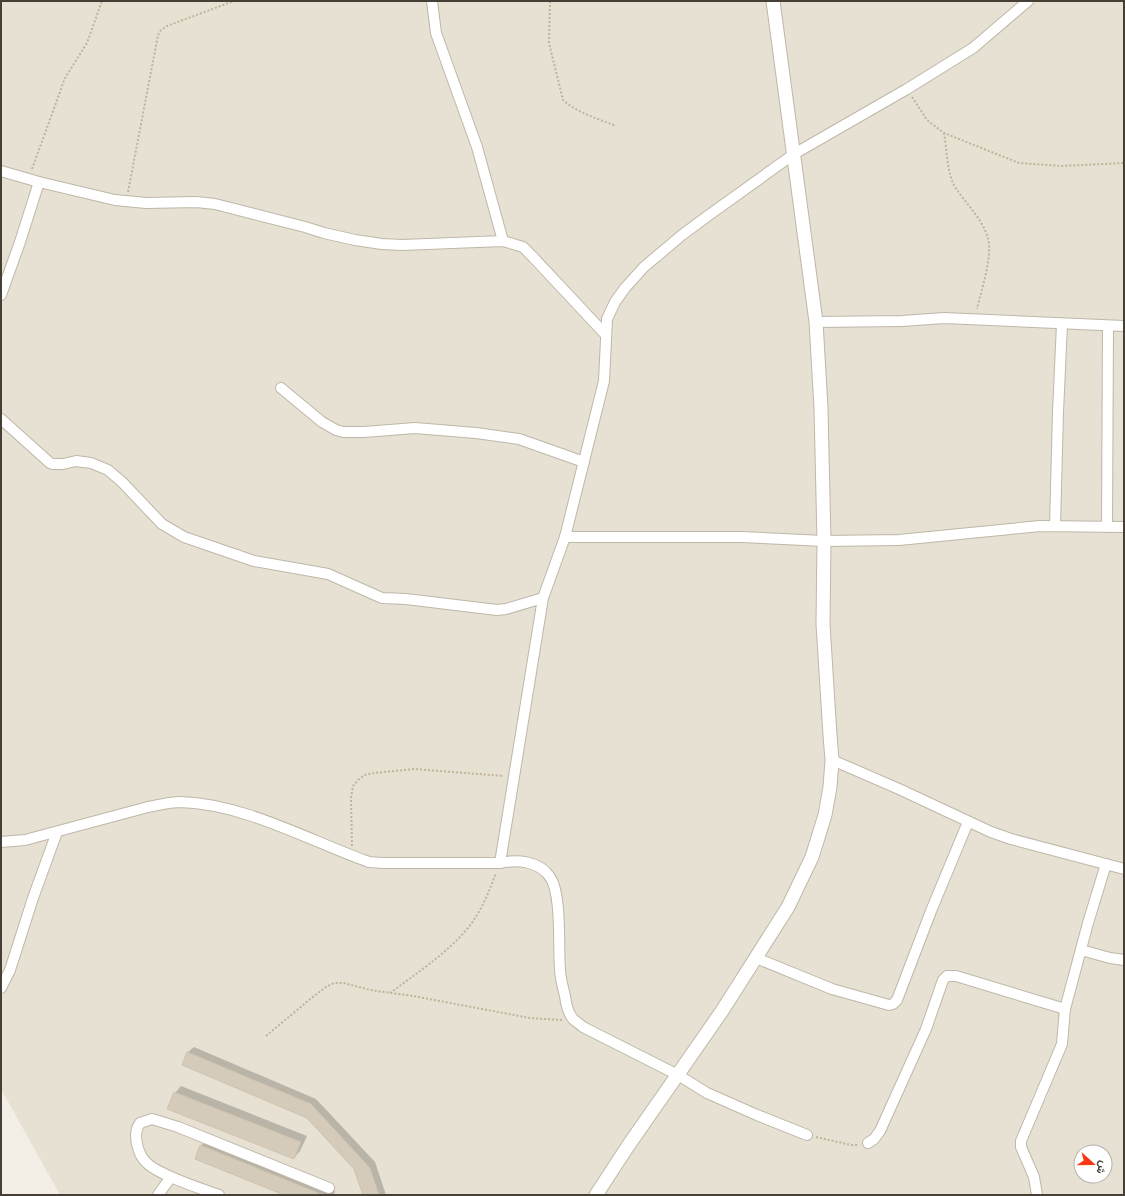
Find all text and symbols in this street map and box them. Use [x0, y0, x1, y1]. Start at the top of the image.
north arrow [1073, 1144, 1113, 1184]
text: ش [1093, 1159, 1111, 1176]

